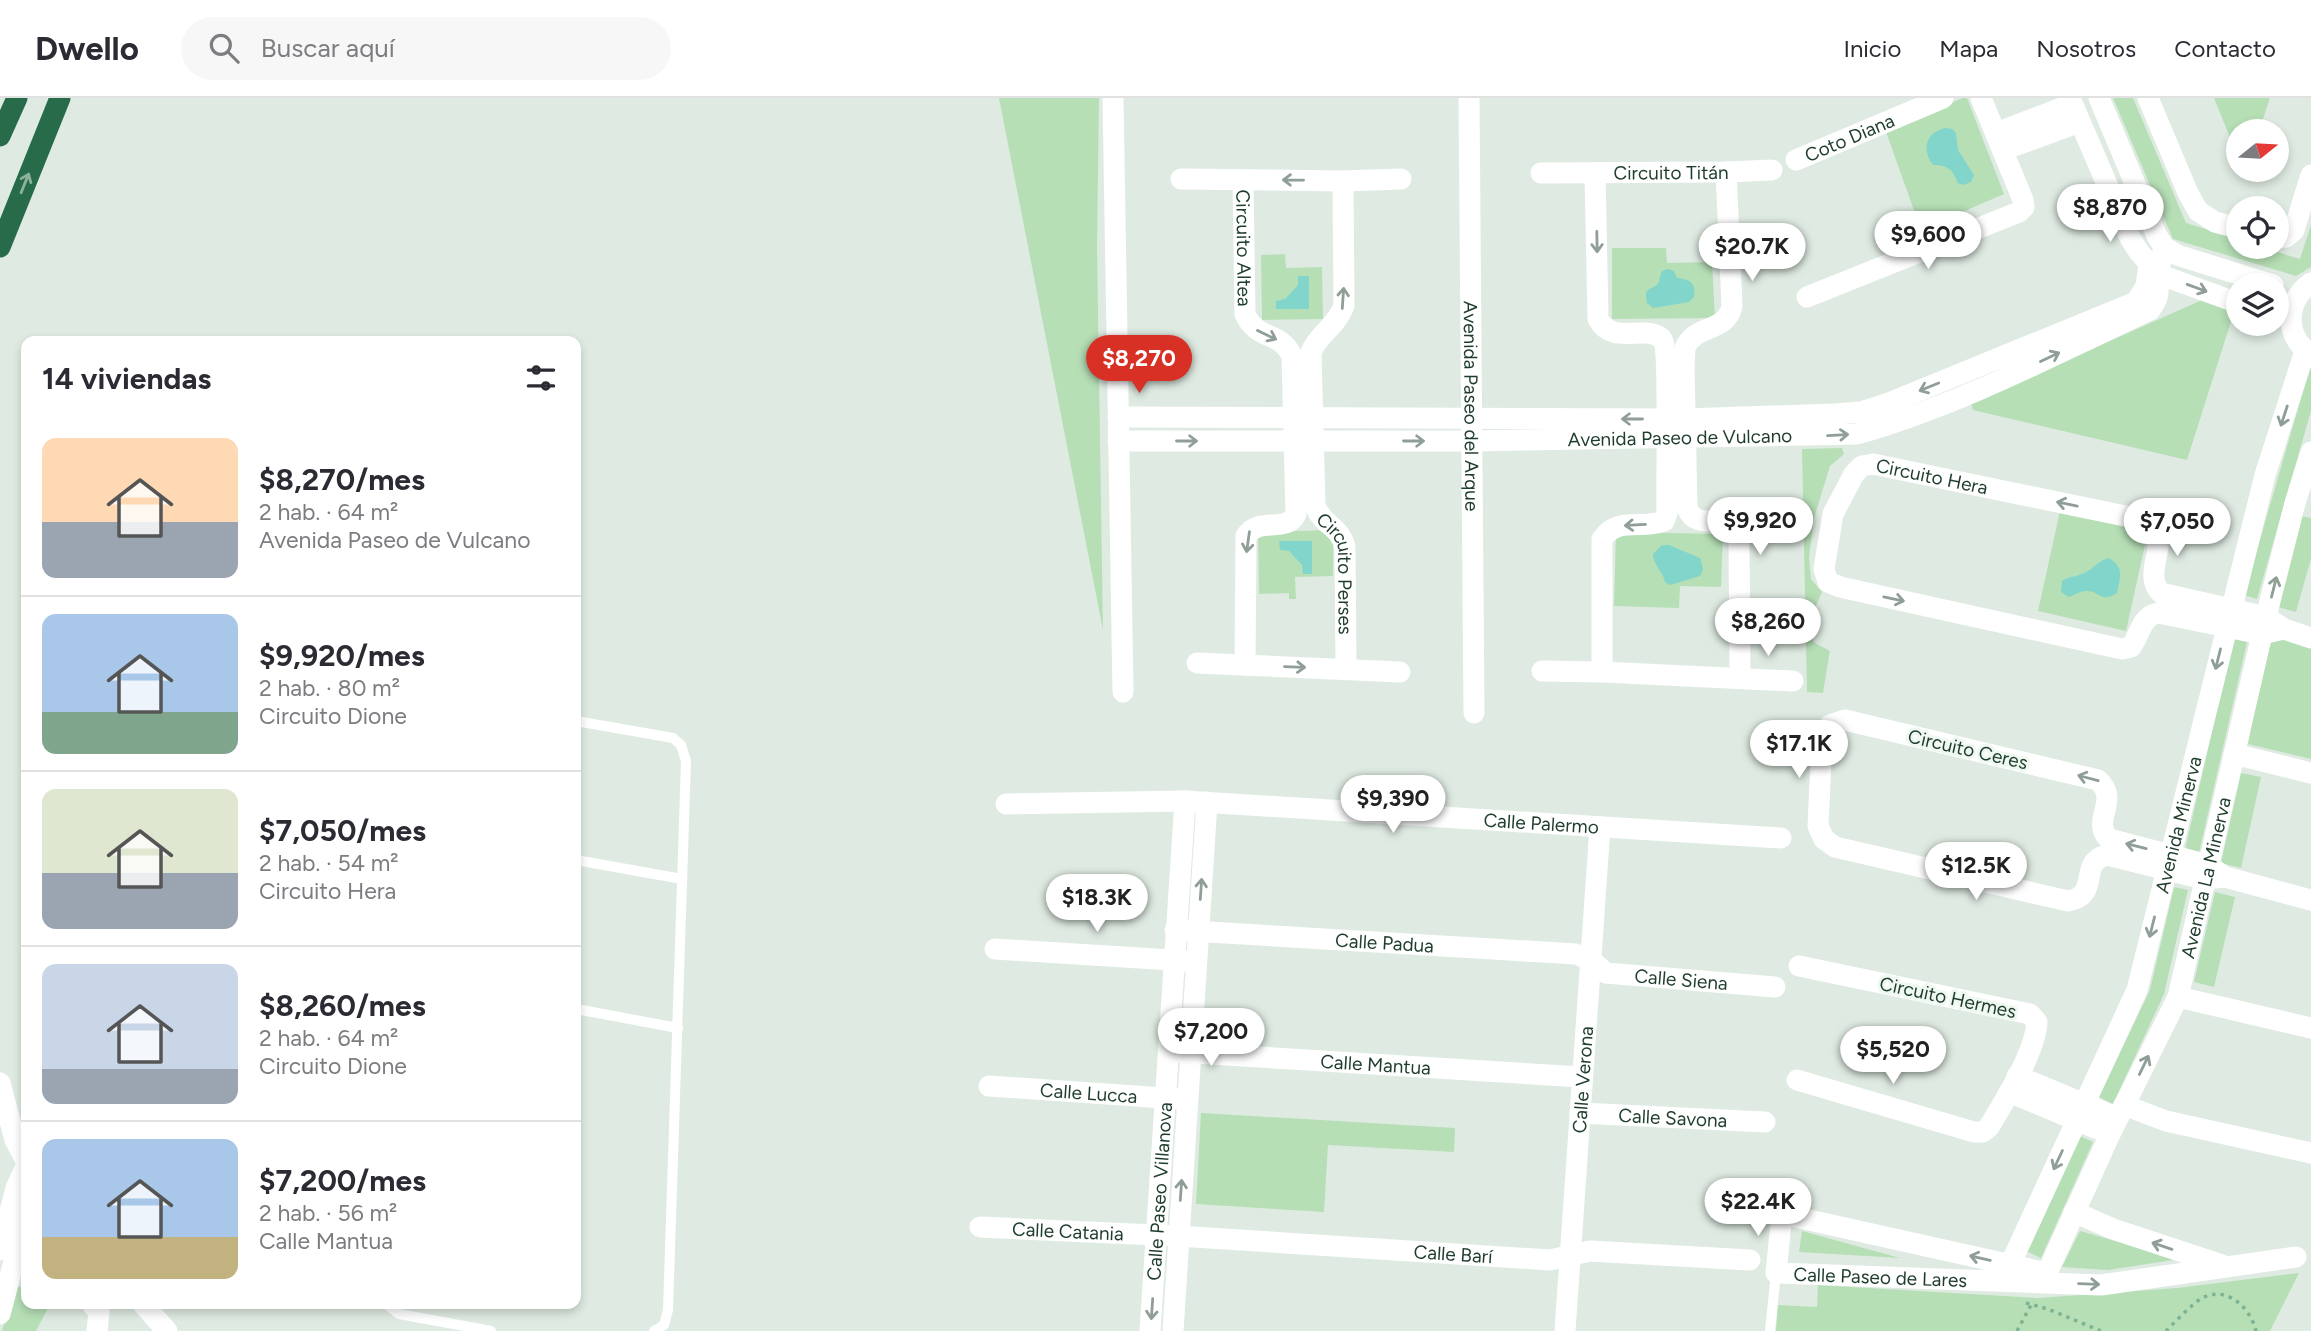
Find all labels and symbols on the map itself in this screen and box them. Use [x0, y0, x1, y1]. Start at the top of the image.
street label: Coto Diana [1801, 109, 1898, 167]
north arrow [2226, 119, 2289, 182]
street label: Circuito Titán [1613, 161, 1729, 185]
one-way arrow [20, 173, 33, 195]
one-way arrow [1282, 173, 1305, 187]
pin: $8,870 [2053, 184, 2167, 244]
street label: Circuito Altea [1231, 189, 1256, 307]
pin: $9,600 [1871, 212, 1985, 271]
pin: $20.7K [1695, 223, 1809, 283]
one-way arrow [1590, 230, 1604, 253]
one-way arrow [2186, 283, 2208, 295]
one-way arrow [1337, 288, 1350, 310]
street label: Avenida Paseo del Arque [1459, 301, 1483, 511]
one-way arrow [1256, 328, 1277, 342]
pin: $8,270 [1082, 336, 1196, 395]
one-way arrow [2039, 349, 2060, 363]
one-way arrow [1918, 382, 1940, 395]
one-way arrow [2277, 404, 2289, 426]
one-way arrow [1621, 412, 1644, 426]
street label: Avenida Paseo de Vulcano [1568, 424, 1792, 451]
one-way arrow [1826, 429, 1849, 442]
one-way arrow [1175, 434, 1198, 448]
one-way arrow [1402, 434, 1425, 448]
street label: Circuito Hera [1874, 454, 1990, 499]
one-way arrow [2056, 496, 2079, 510]
pin: $9,920 [1703, 498, 1817, 557]
pin: $7,050 [2120, 498, 2234, 558]
street label: Circuito Perses [1312, 508, 1357, 635]
one-way arrow [1624, 518, 1647, 531]
one-way arrow [1241, 530, 1254, 553]
one-way arrow [2268, 576, 2281, 599]
one-way arrow [1882, 593, 1905, 606]
pin: $8,260 [1711, 598, 1825, 658]
one-way arrow [2211, 647, 2225, 670]
one-way arrow [1284, 660, 1307, 673]
pin: $17.1K [1742, 720, 1856, 780]
street label: Circuito Ceres [1906, 725, 2030, 774]
street label: Avenida Minerva [2151, 754, 2207, 896]
one-way arrow [2077, 771, 2099, 784]
pin: $9,390 [1336, 776, 1450, 835]
street label: Avenida La Minerva [2176, 795, 2236, 961]
street label: Calle Palermo [1483, 809, 1600, 839]
one-way arrow [2125, 839, 2148, 852]
pin: $12.5K [1919, 842, 2033, 902]
pin: $18.3K [1040, 874, 1154, 934]
one-way arrow [1195, 878, 1208, 901]
one-way arrow [2145, 915, 2158, 938]
street label: Calle Padua [1335, 929, 1435, 957]
street label: Calle Siena [1633, 964, 1729, 995]
street label: Circuito Hermes [1877, 972, 2018, 1023]
pin: $7,200 [1154, 1009, 1268, 1068]
street label: Calle Verona [1568, 1025, 1598, 1134]
pin: $5,520 [1836, 1026, 1950, 1086]
street label: Calle Mantua [1320, 1050, 1432, 1080]
one-way arrow [2137, 1055, 2151, 1076]
street label: Calle Lucca [1039, 1079, 1138, 1108]
street label: Calle Paseo Villanova [1142, 1101, 1177, 1281]
street label: Calle Savona [1618, 1104, 1728, 1132]
one-way arrow [2051, 1149, 2065, 1170]
one-way arrow [1175, 1178, 1188, 1201]
pin: $22.4K [1701, 1178, 1815, 1238]
street label: Calle Catania [1012, 1217, 1124, 1246]
one-way arrow [2152, 1239, 2174, 1251]
street label: Calle Barí [1413, 1240, 1495, 1268]
one-way arrow [1969, 1251, 1992, 1264]
street label: Calle Paseo de Lares [1793, 1263, 1968, 1292]
one-way arrow [2077, 1278, 2100, 1291]
one-way arrow [1145, 1297, 1158, 1320]

